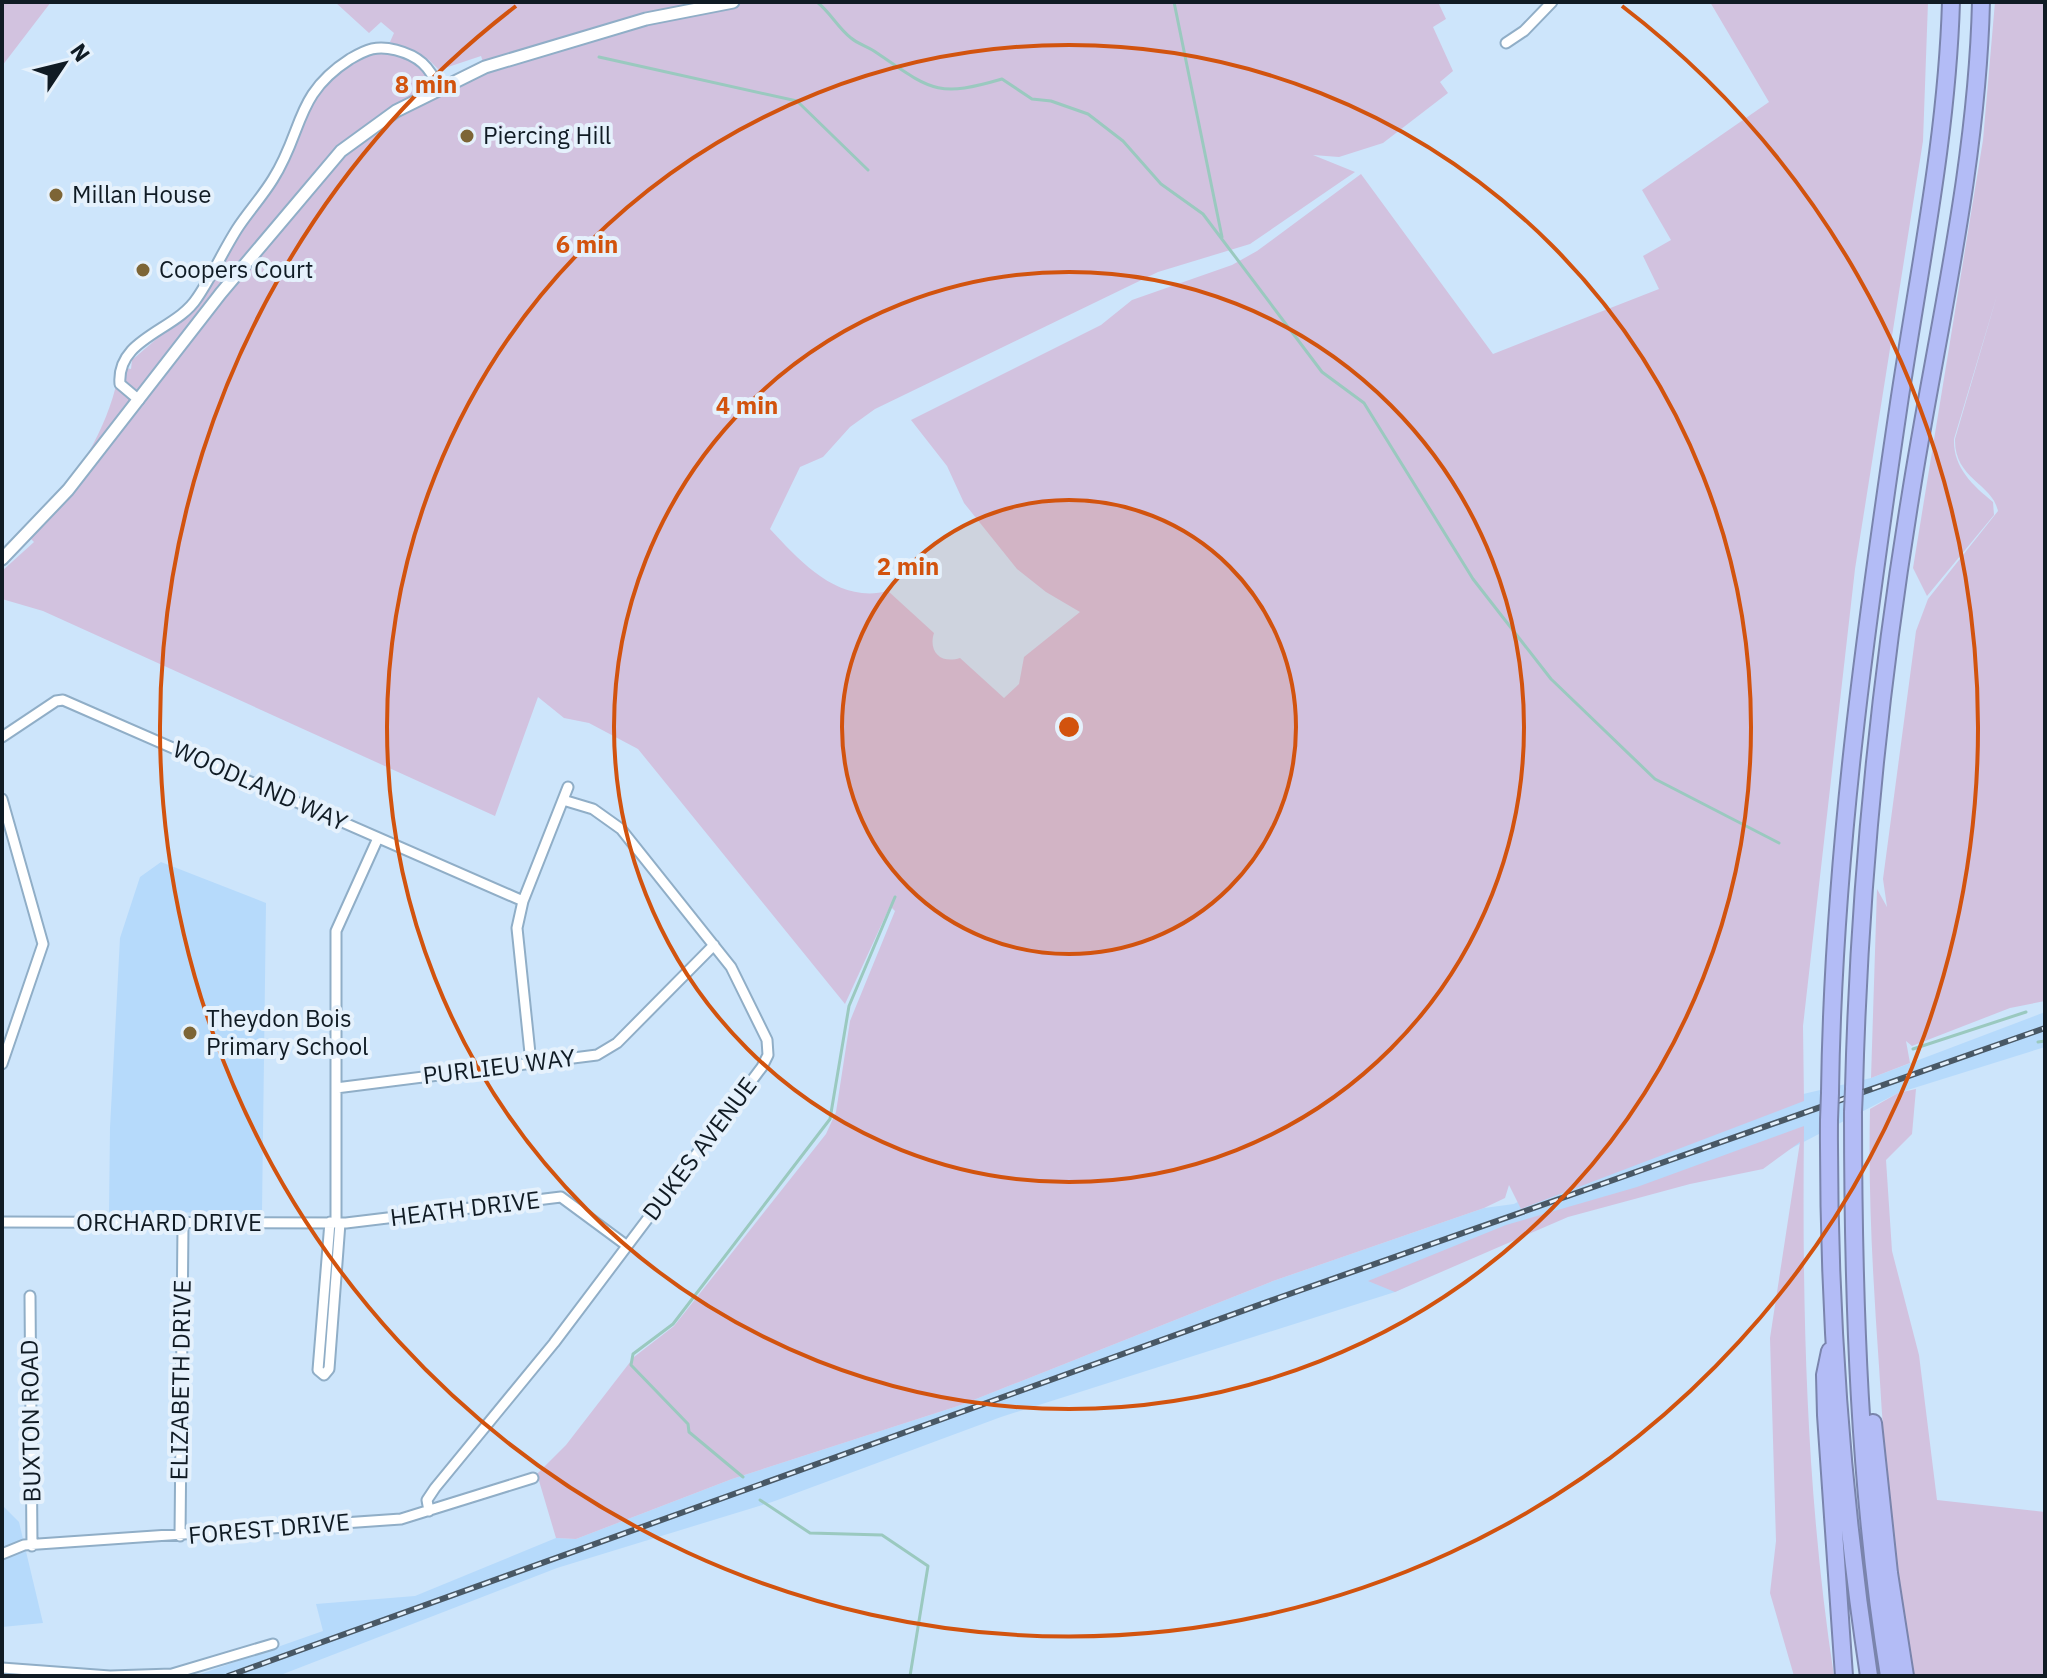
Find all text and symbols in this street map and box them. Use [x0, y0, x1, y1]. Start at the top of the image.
north arrow [24, 24, 104, 104]
text: N [64, 37, 97, 67]
text: 8 min [395, 68, 457, 100]
place label: Piercing Hill [483, 119, 611, 151]
marker: Piercing Hill [458, 127, 476, 145]
place label: Millan House [72, 178, 211, 210]
marker: Millan House [47, 186, 65, 204]
text: 6 min [556, 228, 618, 260]
place label: Coopers Court [159, 253, 313, 285]
marker: Coopers Court [134, 261, 152, 279]
text: 4 min [716, 389, 778, 421]
text: 2 min [877, 550, 939, 582]
centre of rings [1055, 713, 1083, 741]
street label: WOODLAND WAY [168, 732, 353, 838]
place label: Theydon Bois Primary School [206, 1002, 369, 1062]
marker: Theydon Bois Primary School [181, 1024, 199, 1042]
street label: PURLIEU WAY [421, 1041, 577, 1091]
street label: DUKES AVENUE [635, 1070, 764, 1226]
street label: HEATH DRIVE [388, 1183, 542, 1233]
street label: ORCHARD DRIVE [76, 1206, 262, 1238]
street label: ELIZABETH DRIVE [162, 1279, 198, 1481]
street label: BUXTON ROAD [13, 1339, 47, 1503]
street label: FOREST DRIVE [187, 1505, 351, 1551]

